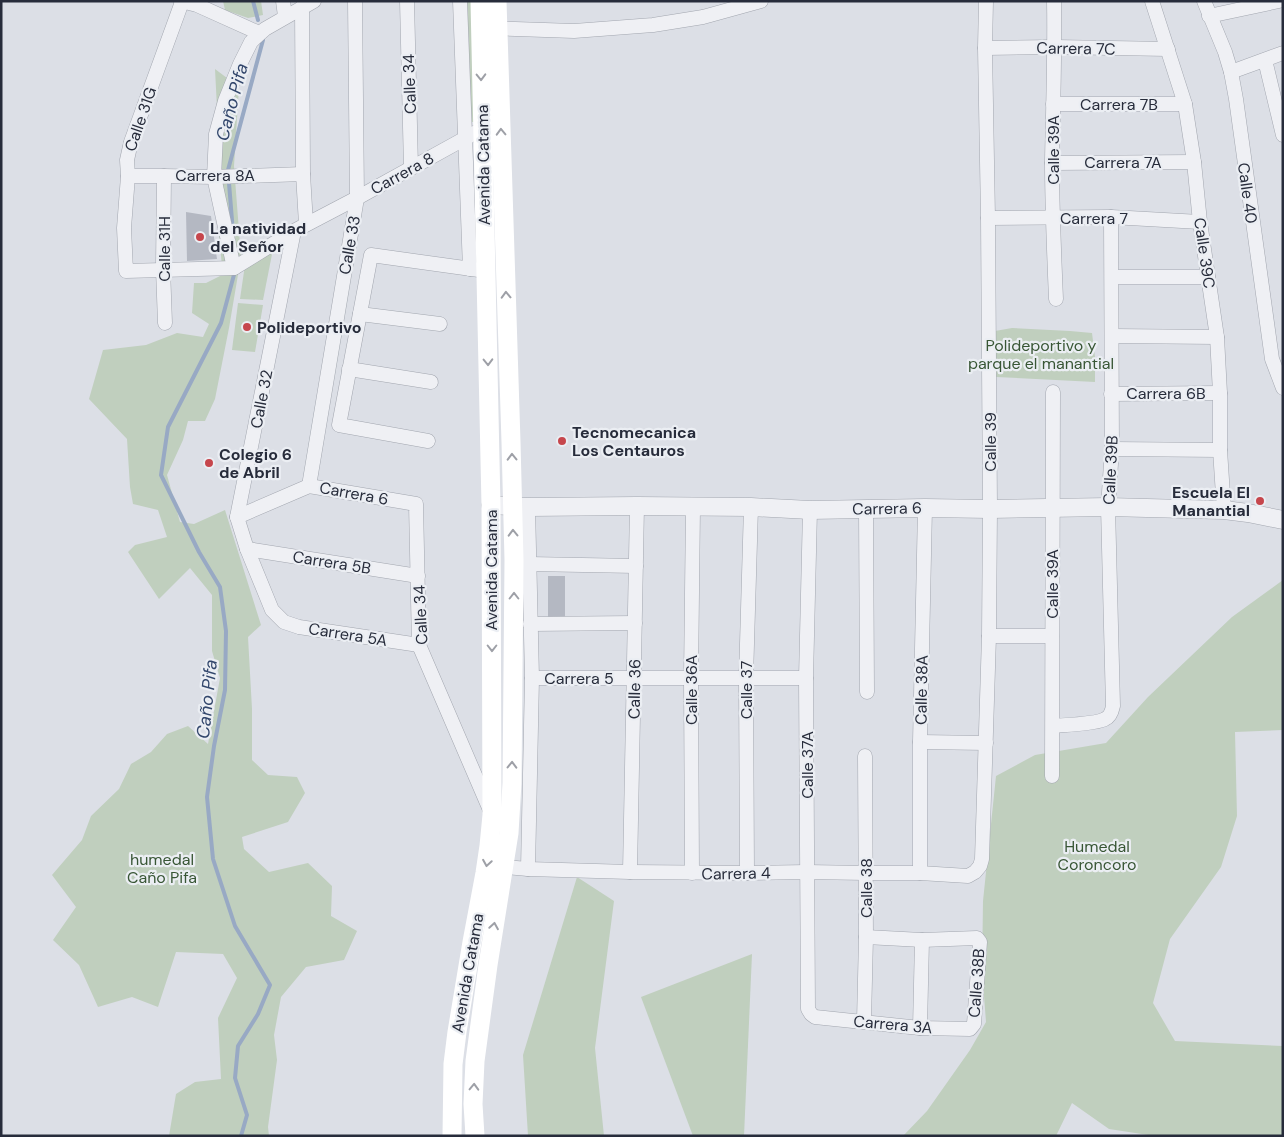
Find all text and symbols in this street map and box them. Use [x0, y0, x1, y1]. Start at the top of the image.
street label: Carrera 7C [1036, 37, 1116, 60]
street label: Calle 34 [398, 53, 421, 114]
water label: Caño Pifa [210, 60, 254, 144]
one-way arrow [476, 73, 486, 81]
street label: Calle 31G [120, 84, 161, 154]
street label: Carrera 7B [1080, 94, 1158, 115]
street label: Avenida Catama [472, 104, 495, 226]
street label: Calle 39A [1043, 115, 1064, 185]
one-way arrow [496, 128, 506, 136]
street label: Carrera 8 [367, 147, 438, 199]
street label: Carrera 7A [1084, 152, 1162, 173]
street label: Calle 40 [1233, 161, 1262, 225]
street label: Carrera 8A [175, 165, 255, 186]
street label: Carrera 7 [1060, 208, 1128, 229]
street label: Calle 33 [334, 214, 365, 276]
street label: Calle 31H [154, 216, 175, 282]
street label: Calle 39C [1189, 216, 1220, 290]
place label: La natividad del Señor [210, 218, 306, 257]
marker: La natividad del Señor [194, 231, 206, 243]
one-way arrow [501, 290, 512, 298]
place label: Polideportivo [257, 317, 361, 338]
marker: Polideportivo [241, 321, 253, 333]
park label: Polideportivo y parque el manantial [968, 335, 1114, 374]
one-way arrow [483, 358, 493, 366]
street label: Calle 32 [246, 368, 277, 430]
street label: Carrera 6B [1126, 383, 1206, 404]
street label: Calle 39 [980, 412, 1001, 472]
place label: Tecnomecanica Los Centauros [572, 422, 696, 461]
marker: Tecnomecanica Los Centauros [556, 435, 568, 447]
street label: Calle 39B [1098, 435, 1123, 505]
place label: Colegio 6 de Abril [219, 444, 292, 483]
one-way arrow [506, 453, 517, 461]
marker: Colegio 6 de Abril [203, 457, 215, 469]
street label: Carrera 6 [318, 477, 390, 510]
place label: Escuela El Manantial [1172, 482, 1250, 521]
marker: Escuela El Manantial [1254, 495, 1266, 507]
street label: Carrera 6 [852, 497, 922, 520]
street label: Avenida Catama [481, 510, 502, 630]
one-way arrow [508, 529, 518, 536]
street label: Carrera 5B [291, 546, 373, 579]
street label: Calle 39A [1042, 549, 1063, 619]
street label: Calle 34 [408, 584, 433, 645]
one-way arrow [508, 592, 519, 600]
street label: Carrera 5A [307, 618, 389, 651]
one-way arrow [487, 644, 497, 652]
street label: Calle 38A [910, 654, 933, 725]
street label: Calle 36A [681, 655, 702, 725]
water label: Caño Pifa [191, 658, 223, 740]
street label: Calle 36 [623, 659, 646, 719]
street label: Calle 37 [736, 661, 757, 719]
street label: Carrera 5 [544, 668, 614, 689]
street label: Calle 37A [797, 731, 818, 799]
one-way arrow [507, 760, 517, 768]
park label: Humedal Coroncoro [1058, 836, 1137, 875]
park label: humedal Caño Pifa [127, 849, 197, 888]
street label: Calle 38 [856, 858, 877, 918]
one-way arrow [482, 859, 492, 868]
street label: Carrera 4 [701, 862, 771, 885]
street label: Avenida Catama [447, 912, 488, 1034]
one-way arrow [488, 922, 498, 930]
street label: Calle 38B [964, 948, 989, 1018]
street label: Carrera 3A [853, 1011, 934, 1038]
one-way arrow [469, 1083, 479, 1090]

